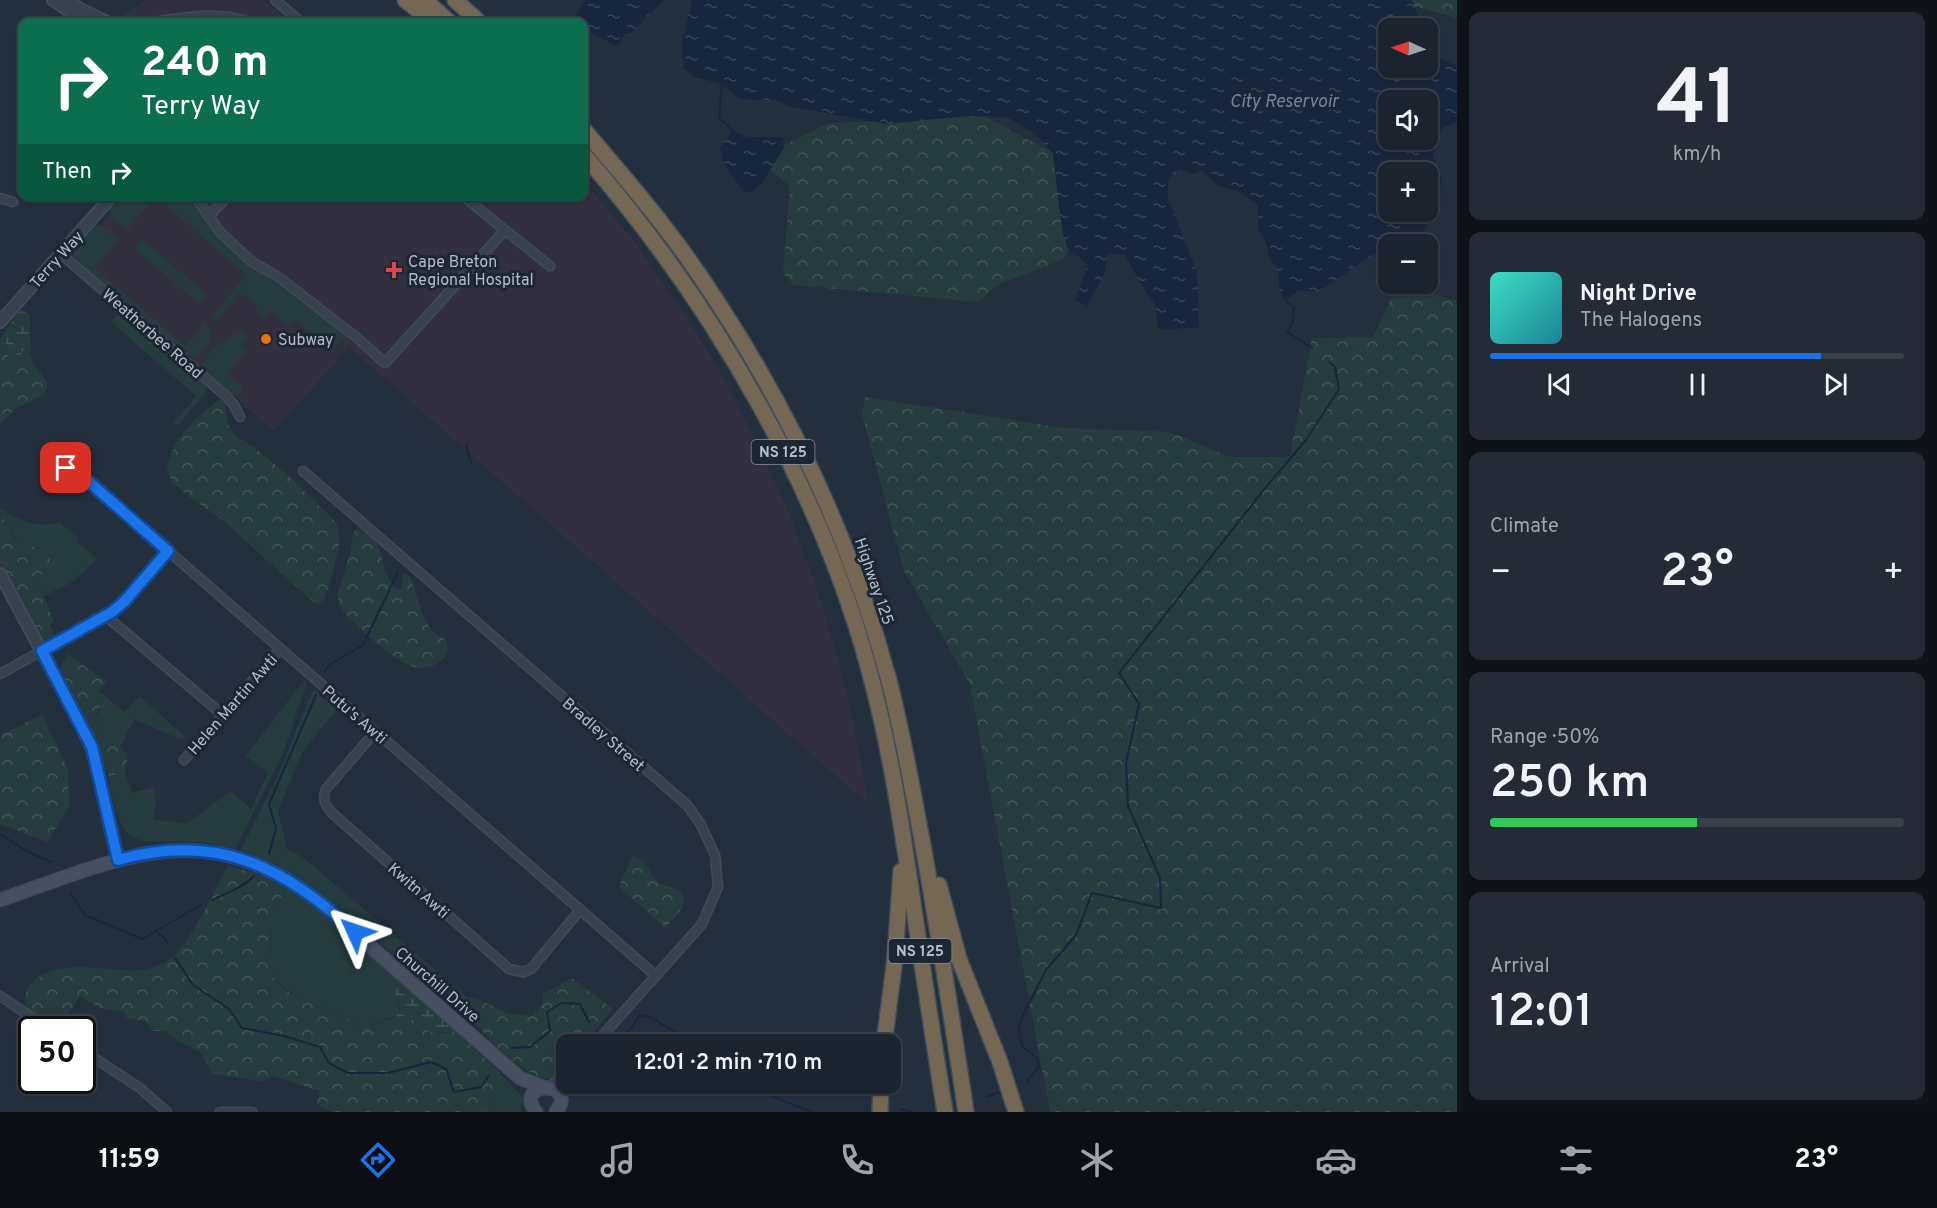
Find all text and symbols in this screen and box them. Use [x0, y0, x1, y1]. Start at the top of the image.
north arrow [1378, 18, 1438, 78]
map controls [1378, 18, 1438, 294]
text: 240 m [141, 38, 269, 91]
icon: right [42, 42, 120, 120]
text: 41 [1656, 53, 1738, 152]
text: Terry Way [141, 90, 261, 124]
button: sound [1378, 90, 1438, 150]
water label: City Reservoir [1230, 91, 1341, 114]
text: km/h [1673, 142, 1721, 168]
icon: right [104, 156, 137, 189]
text: Then [42, 159, 92, 186]
button: + [1378, 162, 1438, 222]
street label: Terry Way [26, 227, 89, 293]
button: − [1378, 234, 1438, 294]
place label: Cape Breton Regional Hospital [408, 253, 534, 291]
marker: Cape Breton Regional Hospital [385, 261, 403, 279]
text: Night Drive [1580, 281, 1697, 308]
street label: Weatherbee Road [97, 285, 206, 384]
text: The Halogens [1580, 308, 1702, 334]
place label: Subway [278, 331, 334, 351]
marker: Subway [259, 332, 273, 346]
icon: previous [1543, 368, 1576, 401]
icon: pause [1681, 368, 1714, 401]
icon: next [1819, 368, 1852, 401]
road number: NS 125 [752, 440, 814, 464]
pin [40, 442, 91, 493]
icon: arrive [49, 451, 82, 484]
text: Climate [1490, 514, 1559, 540]
street label: Highway 125 [849, 536, 897, 628]
text: 23° [1660, 545, 1734, 602]
text: − [1490, 553, 1511, 595]
text: + [1883, 553, 1904, 595]
street label: Helen Martin Awti [184, 651, 283, 760]
street label: Putu's Awti [317, 682, 390, 749]
street label: Bradley Street [557, 694, 648, 777]
text: Range · 50% [1490, 725, 1599, 751]
text: 250 km [1490, 756, 1649, 813]
street label: Kwitn Awti [383, 859, 452, 924]
position arrow [323, 900, 387, 964]
road number: NS 125 [888, 939, 952, 963]
street label: Churchill Drive [390, 943, 483, 1028]
text: Arrival [1490, 954, 1550, 980]
text: 12:01 [1490, 985, 1593, 1042]
speed limit sign: 50 [18, 1016, 96, 1094]
text: 12:01 · 2 min · 710 m [635, 1050, 822, 1077]
icon: directions [357, 1139, 399, 1181]
icon: music [597, 1139, 639, 1181]
icon: phone [836, 1139, 878, 1181]
icon: climate [1076, 1139, 1118, 1181]
icon: car [1315, 1139, 1357, 1181]
icon: filters [1555, 1139, 1597, 1181]
text: 11:59 [99, 1143, 160, 1177]
text: 23° [1794, 1143, 1838, 1177]

